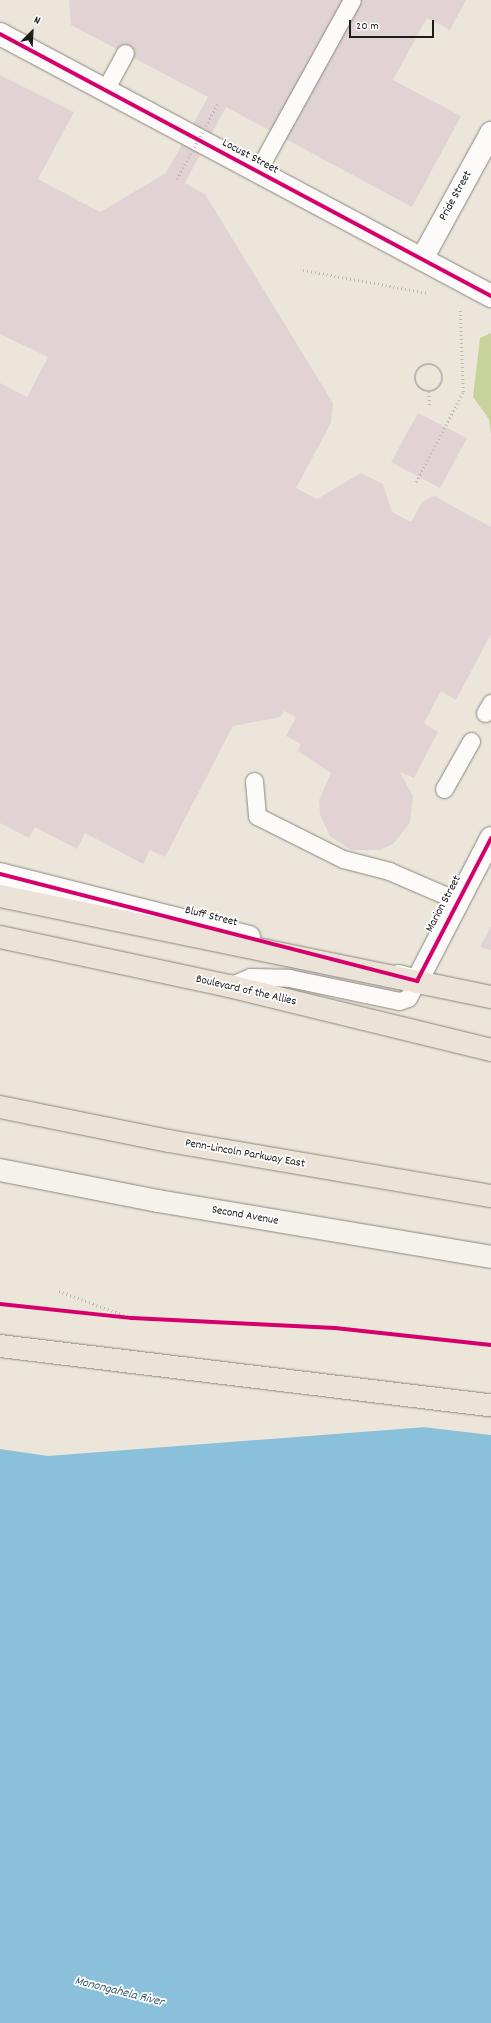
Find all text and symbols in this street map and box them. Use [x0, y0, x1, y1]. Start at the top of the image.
north arrow [12, 12, 52, 52]
scale bar [351, 12, 436, 38]
text: N [31, 13, 43, 29]
text: 20 m [356, 18, 379, 35]
street label: Locust Street [219, 136, 281, 178]
street label: Pride Street [436, 168, 476, 224]
street label: Marion Street [423, 873, 465, 935]
street label: Bluff Street [183, 904, 239, 930]
street label: Boulevard of the Allies [194, 972, 298, 1010]
street label: Penn-Lincoln Parkway East [184, 1136, 306, 1172]
street label: Second Avenue [211, 1203, 279, 1229]
water label: Monongahela River [73, 1974, 165, 2012]

